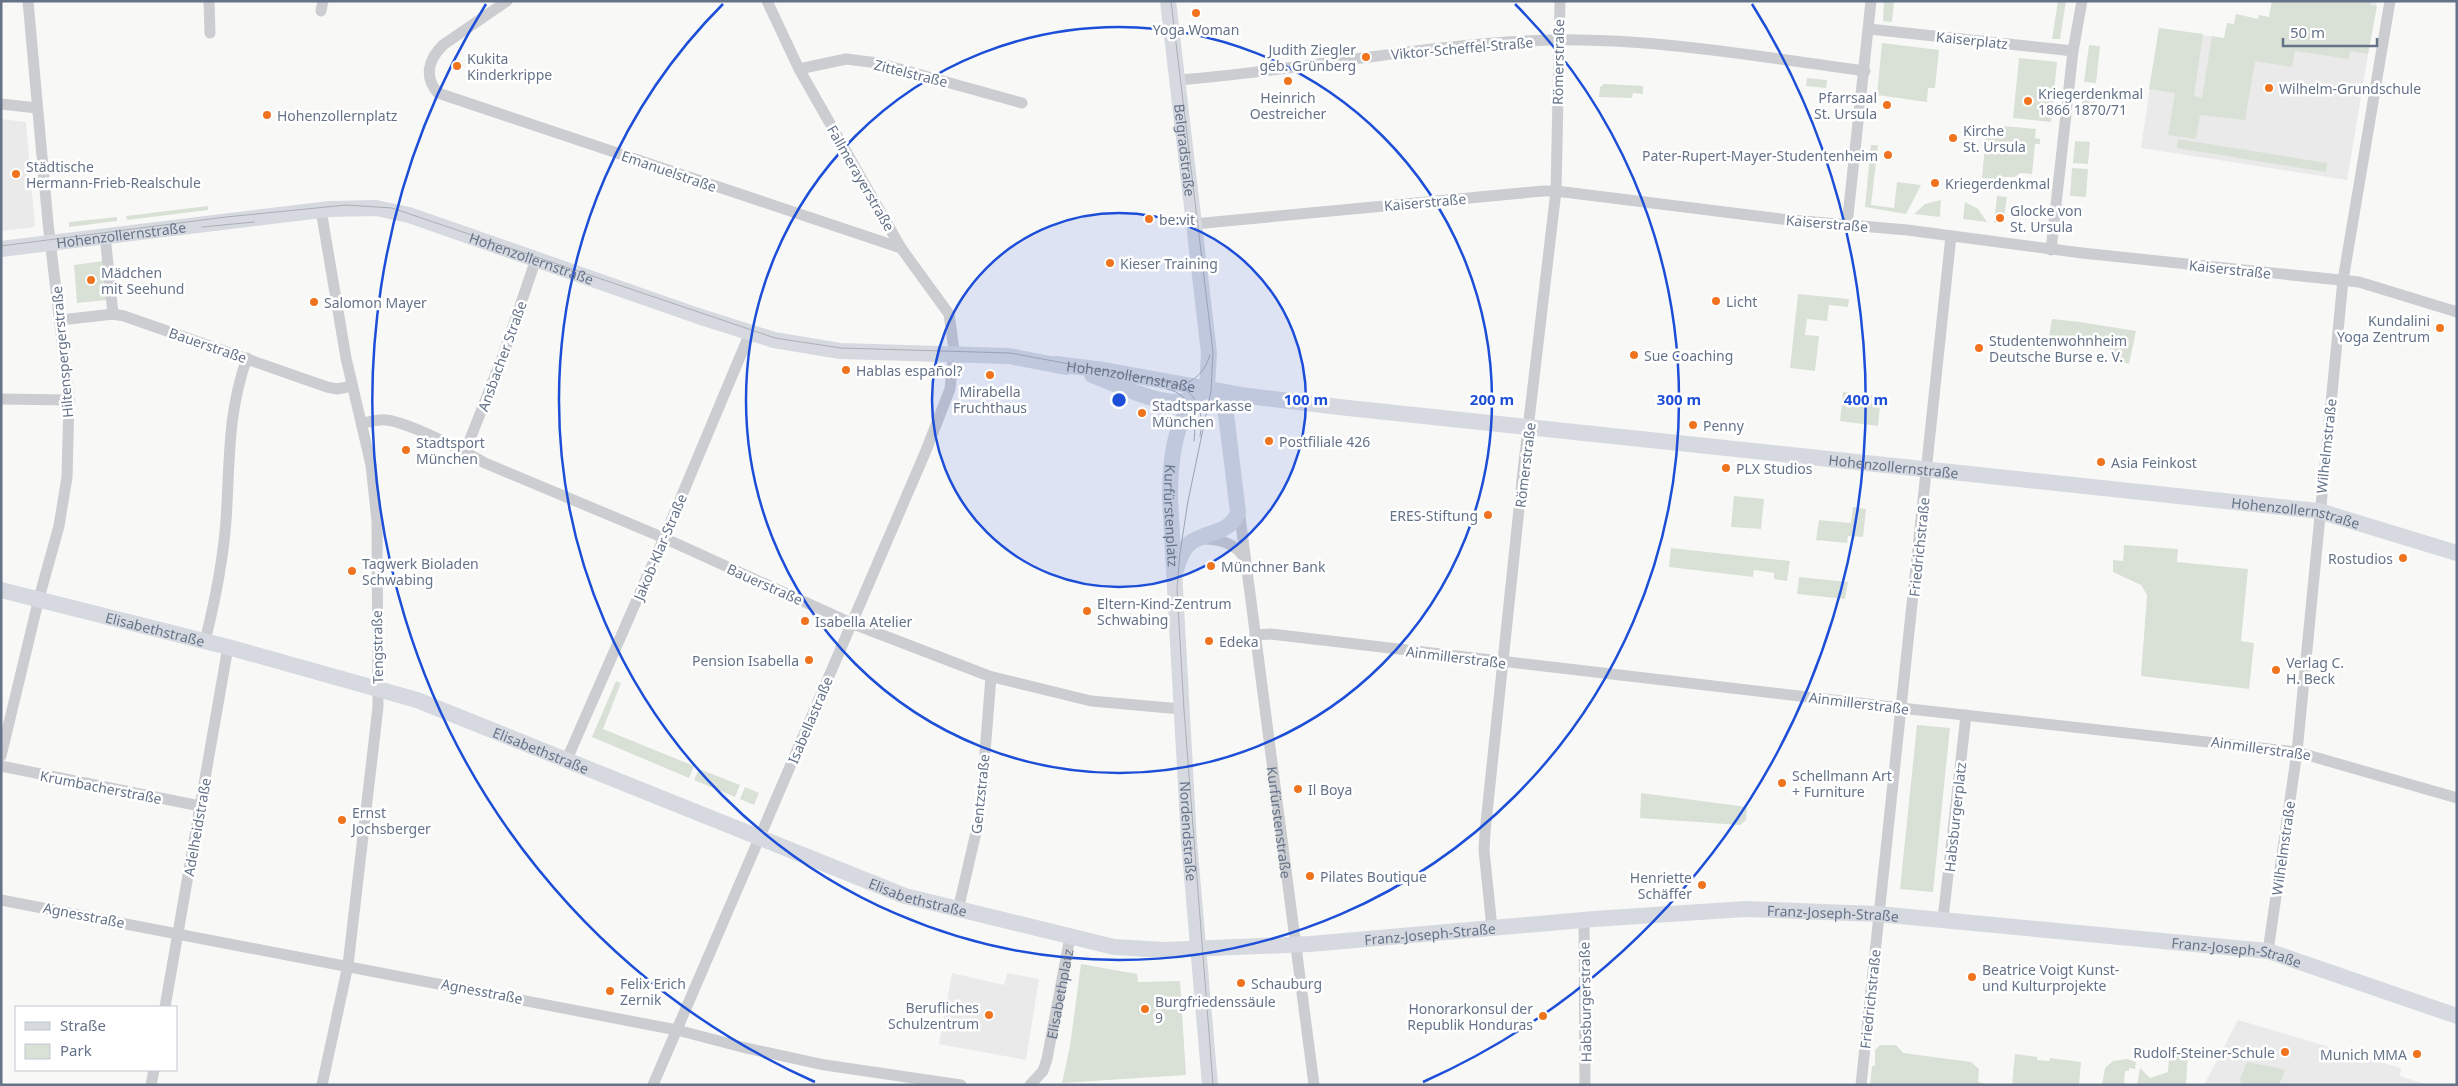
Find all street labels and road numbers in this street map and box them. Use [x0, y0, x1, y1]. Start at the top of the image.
street label: Römerstraße [1548, 19, 1568, 105]
street label: Kaiserplatz [1935, 27, 2009, 53]
street label: Viktor-Scheffel-Straße [1390, 32, 1534, 64]
street label: Zittelstraße [872, 55, 950, 91]
street label: Belgradstraße [1171, 103, 1200, 197]
street label: Fallmerayerstraße [823, 122, 899, 235]
street label: Emanuelstraße [619, 146, 719, 196]
street label: Kaiserstraße [1383, 189, 1467, 215]
street label: Kaiserstraße [1785, 210, 1869, 236]
street label: Hohenzollernstraße [55, 217, 187, 252]
street label: Hohenzollernstraße [467, 227, 596, 288]
street label: Kaiserstraße [2188, 255, 2272, 283]
street label: Hiltenspergerstraße [47, 285, 77, 419]
street label: Ansbacher Straße [473, 298, 531, 414]
street label: Bauerstraße [167, 323, 250, 367]
street label: Hohenzollernstraße [1065, 356, 1197, 396]
street label: Wilhelmstraße [2312, 397, 2340, 494]
street label: Römerstraße [1510, 421, 1540, 509]
street label: Hohenzollernstraße [1828, 450, 1960, 482]
street label: Kurfürstenplatz [1160, 464, 1183, 568]
street label: Jakob-Klar-Straße [628, 491, 691, 605]
street label: Hohenzollernstraße [2230, 492, 2362, 532]
street label: Friedrichstraße [1904, 496, 1934, 598]
street label: Bauerstraße [724, 559, 806, 609]
street label: Elisabethstraße [104, 607, 207, 650]
street label: Tengstraße [367, 610, 387, 684]
street label: Ainmillerstraße [1405, 641, 1507, 673]
street label: Isabellastraße [783, 674, 837, 766]
street label: Ainmillerstraße [1808, 687, 1910, 719]
street label: Elisabethstraße [490, 722, 592, 778]
street label: Ainmillerstraße [2210, 732, 2312, 764]
street label: Gentzstraße [966, 753, 994, 835]
street label: Habsburgerplatz [1940, 761, 1970, 873]
street label: Kurfürstenstraße [1263, 765, 1297, 880]
street label: Krumbacherstraße [39, 766, 164, 808]
street label: Adelheidstraße [179, 776, 215, 878]
street label: Nordendstraße [1176, 781, 1202, 882]
street label: Wilhelmstraße [2267, 799, 2299, 897]
street label: Elisabethstraße [866, 873, 969, 920]
street label: Agnesstraße [42, 898, 126, 932]
street label: Franz-Joseph-Straße [1767, 900, 1900, 925]
street label: Franz-Joseph-Straße [1363, 918, 1497, 949]
street label: Franz-Joseph-Straße [2171, 932, 2304, 971]
street label: Habsburgerstraße [1574, 941, 1596, 1062]
street label: Elisabethplatz [1041, 947, 1077, 1041]
street label: Friedrichstraße [1855, 948, 1885, 1050]
street label: Agnesstraße [440, 974, 524, 1008]

